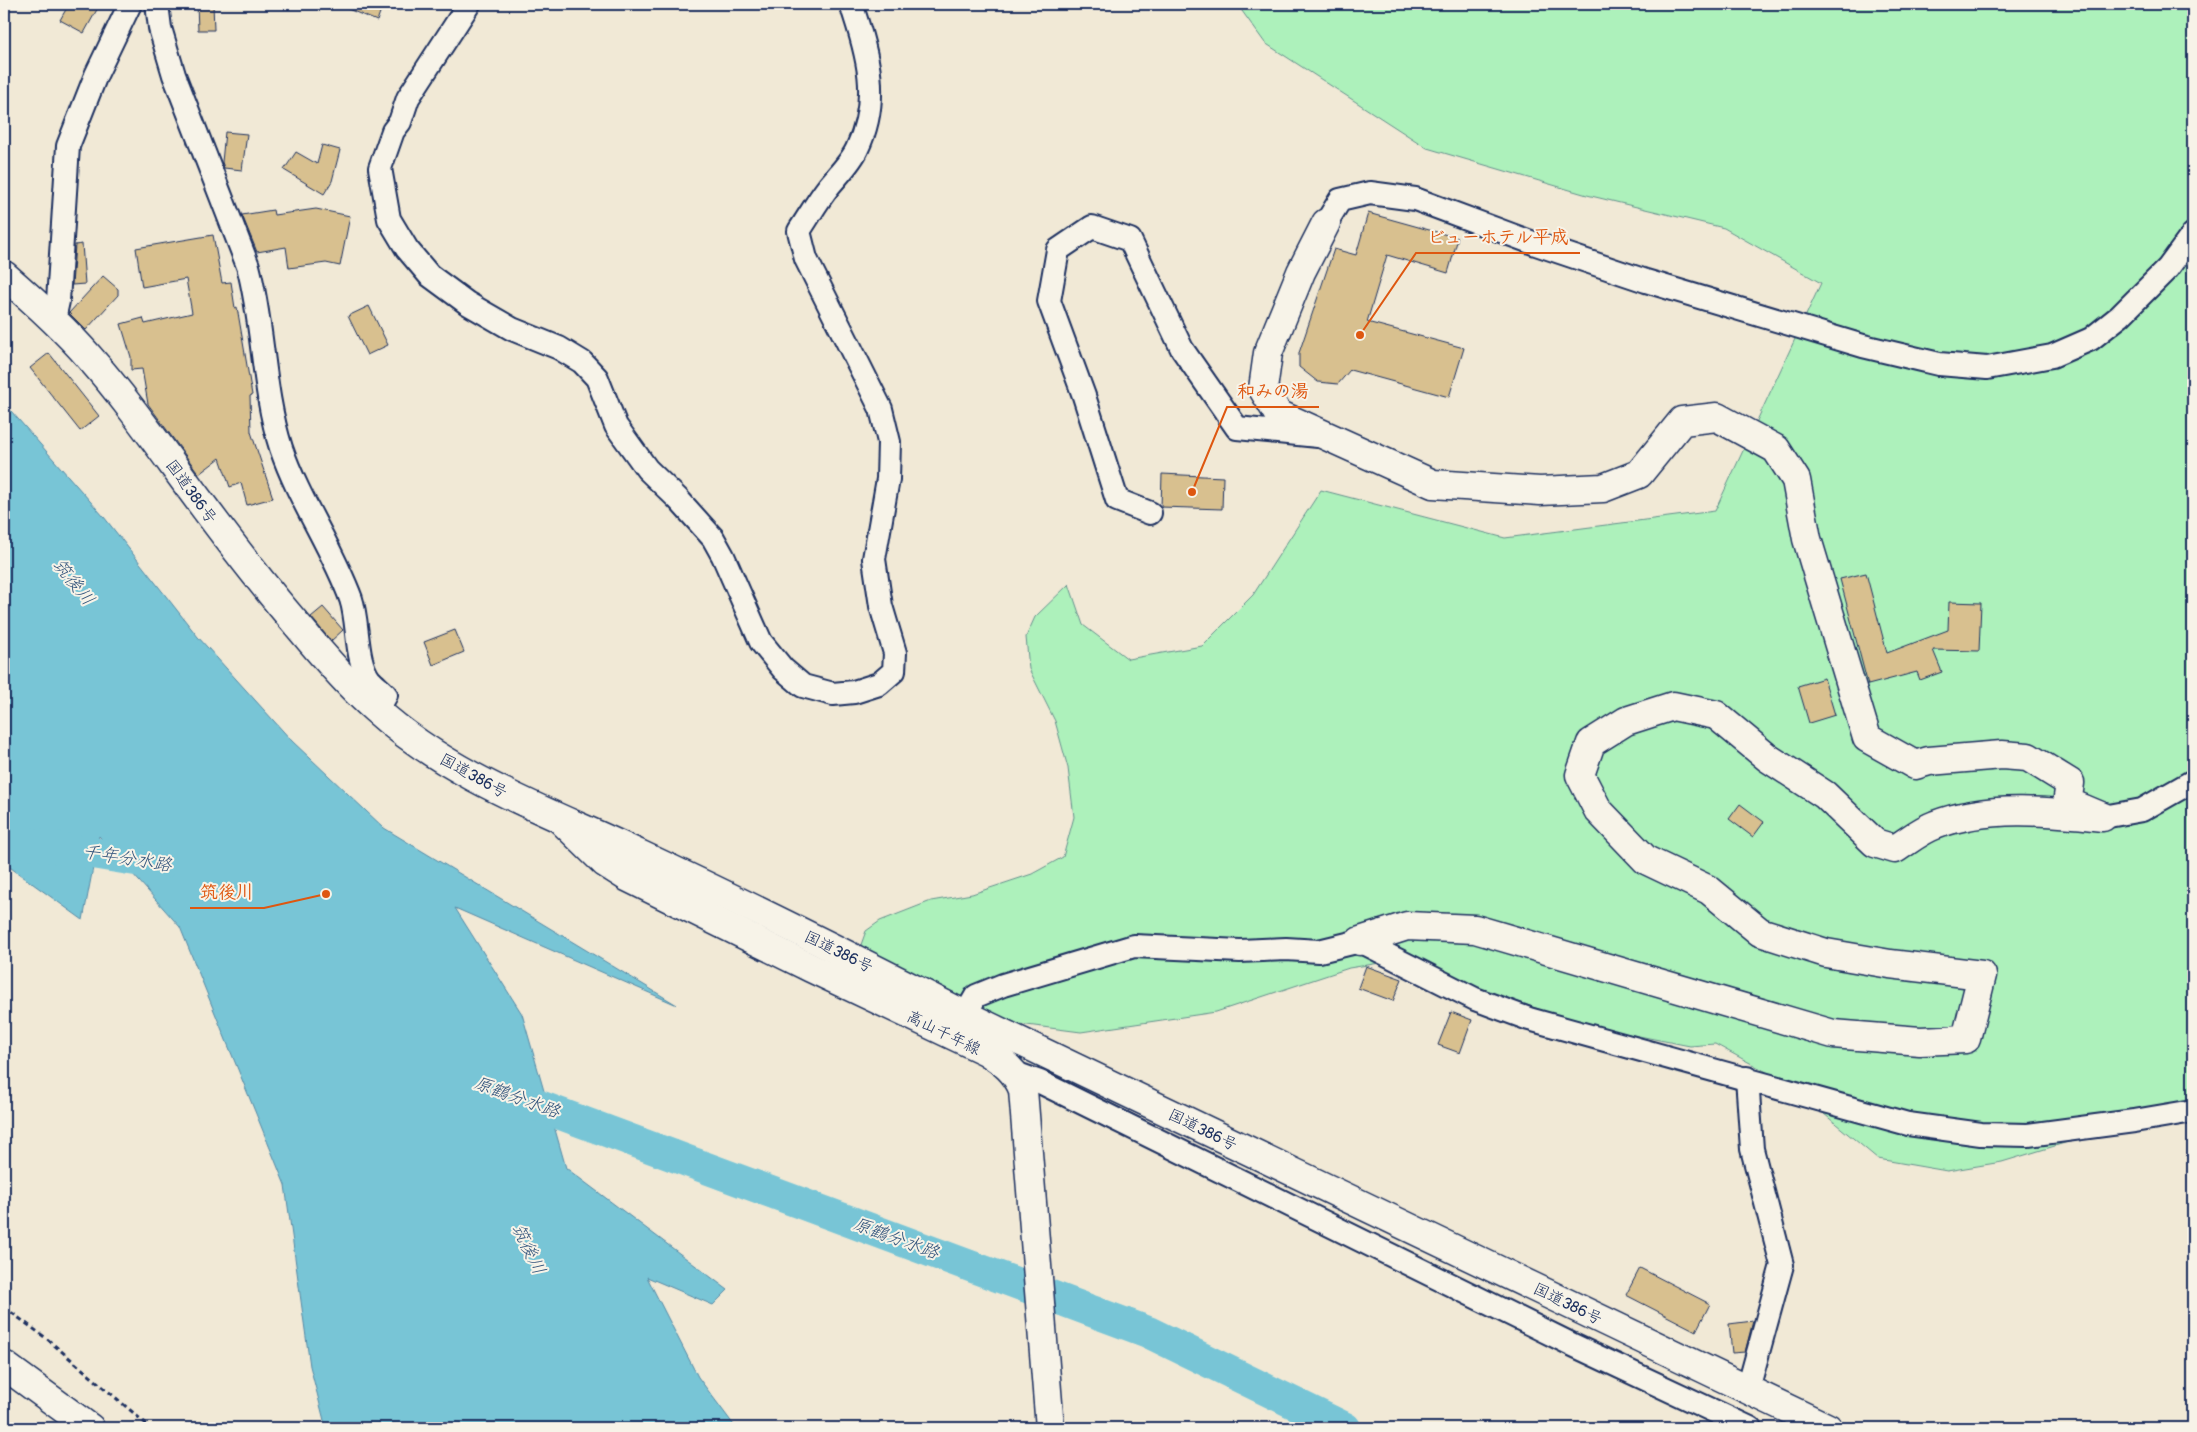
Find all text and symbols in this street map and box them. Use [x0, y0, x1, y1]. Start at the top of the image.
callout: ビューホテル平成 [1416, 220, 1580, 253]
text: ビューホテル平成 [1427, 226, 1569, 249]
callout: 和みの湯 [1227, 374, 1319, 407]
text: 和みの湯 [1237, 380, 1309, 403]
street label: 国道386号 [161, 456, 221, 528]
water label: 筑後川 [48, 554, 100, 611]
street label: 国道386号 [436, 749, 511, 803]
water label: 千年分水路 [81, 840, 174, 877]
callout: 筑後川 [190, 875, 264, 908]
text: 筑後川 [200, 881, 254, 904]
street label: 国道386号 [801, 927, 876, 977]
street label: 高山千年線 [903, 1006, 984, 1059]
water label: 原鶴分水路 [471, 1071, 564, 1124]
street label: 国道386号 [1165, 1105, 1240, 1155]
water label: 原鶴分水路 [850, 1212, 943, 1265]
water label: 筑後川 [506, 1220, 551, 1279]
street label: 国道386号 [1530, 1279, 1605, 1329]

